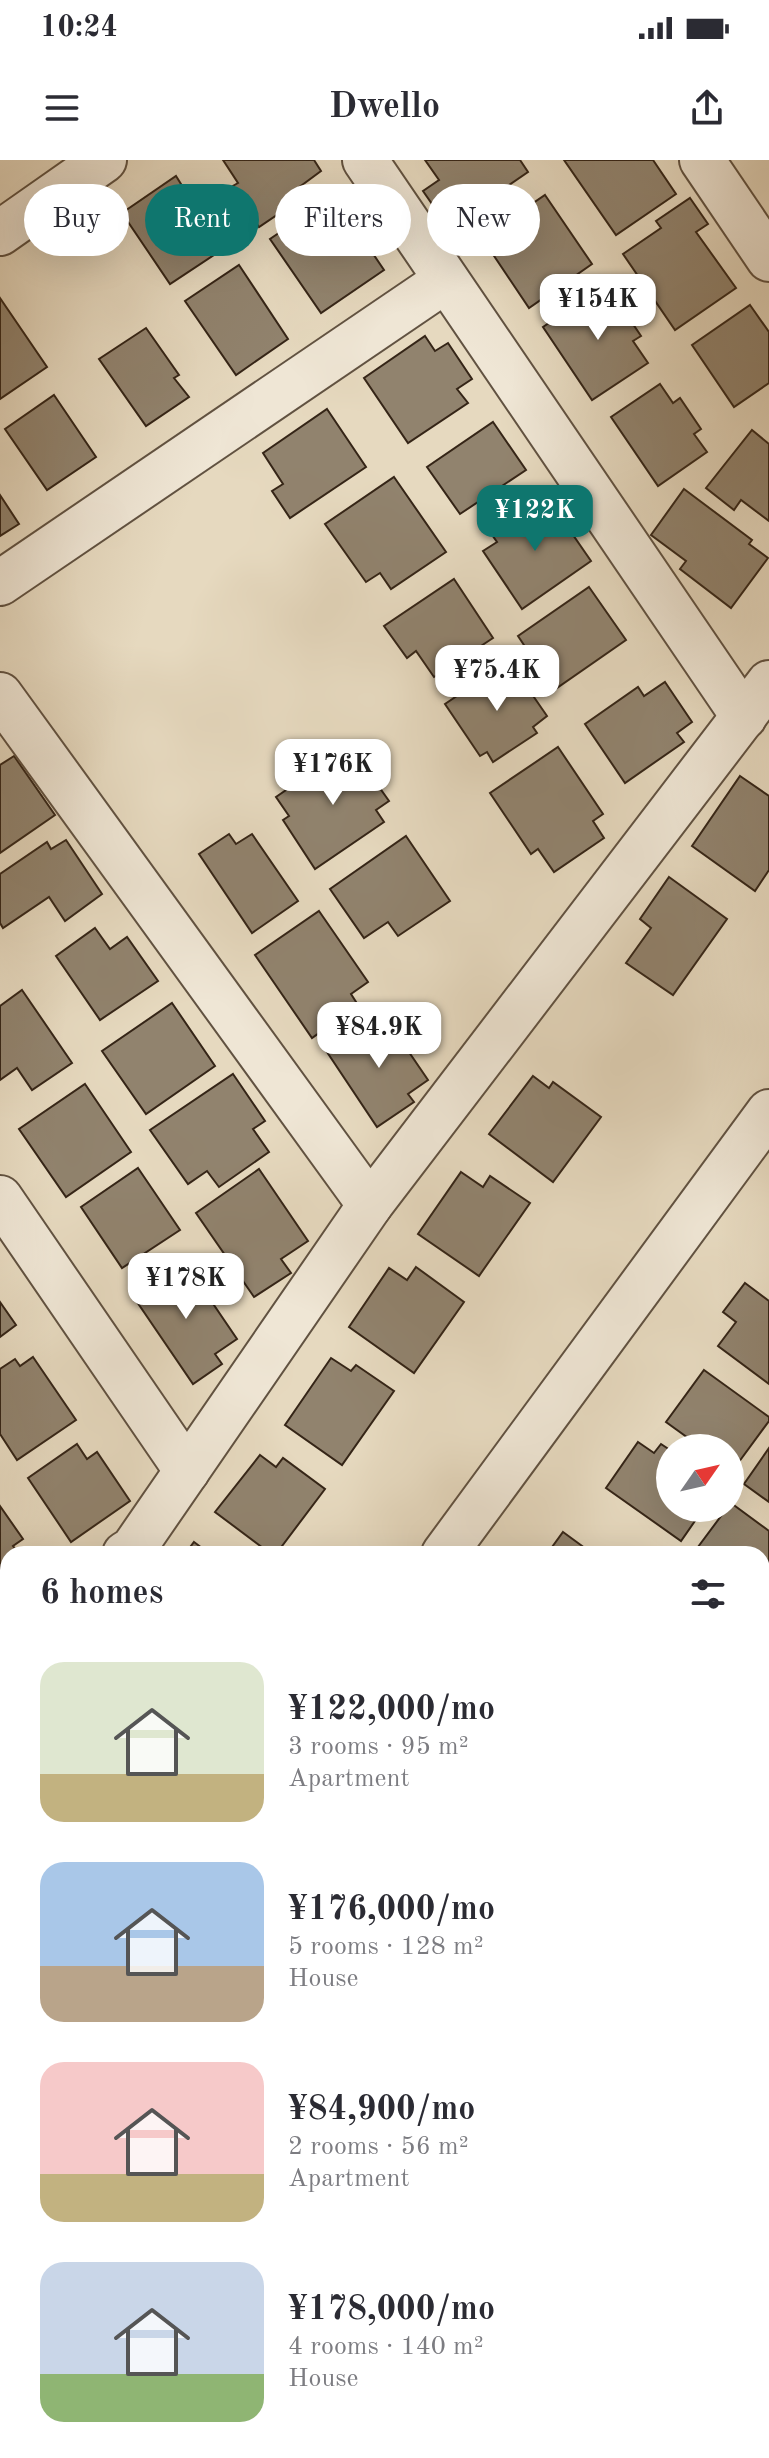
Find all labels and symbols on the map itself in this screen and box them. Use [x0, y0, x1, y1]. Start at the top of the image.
pin: ¥154K [542, 274, 654, 342]
pin: ¥122K [479, 485, 591, 553]
pin: ¥75.4K [432, 645, 562, 713]
pin: ¥176K [277, 739, 389, 807]
pin: ¥84.9K [314, 1002, 444, 1070]
pin: ¥178K [130, 1253, 242, 1321]
north arrow [656, 1434, 744, 1522]

